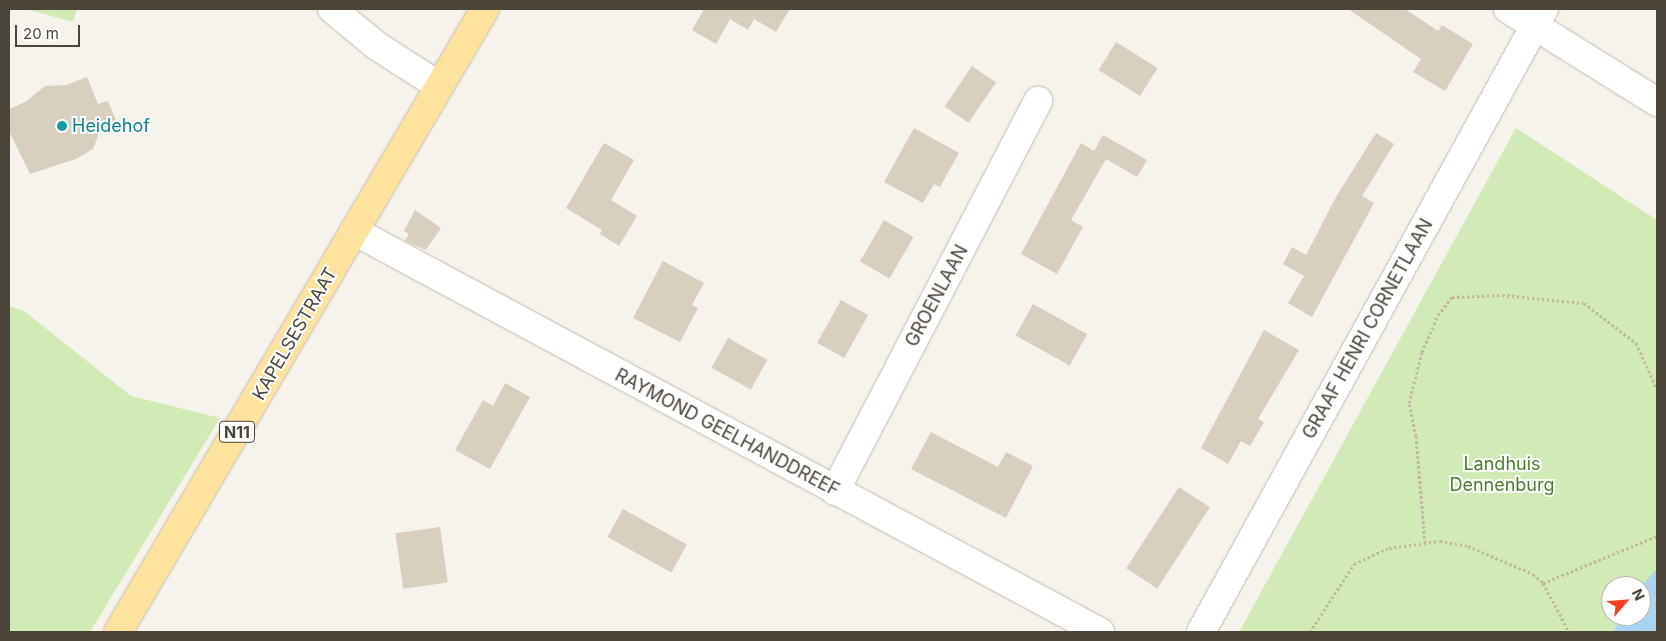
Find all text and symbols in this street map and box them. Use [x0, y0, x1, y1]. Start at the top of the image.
scale bar [18, 15, 82, 47]
text: 20 m [23, 24, 59, 43]
place label: Heidehof [72, 115, 150, 137]
marker: Heidehof [56, 120, 68, 132]
street label: GRAAF HENRI CORNETLAAN [1298, 215, 1438, 443]
street label: GROENLAAN [901, 241, 973, 351]
street label: KAPELSESTRAAT [248, 264, 342, 404]
street label: RAYMOND GEELHANDDREEF [611, 365, 843, 501]
road number: N11 [218, 418, 256, 446]
park label: Landhuis Dennenburg [1449, 454, 1555, 496]
north arrow [1601, 576, 1651, 626]
text: N [1629, 586, 1649, 603]

